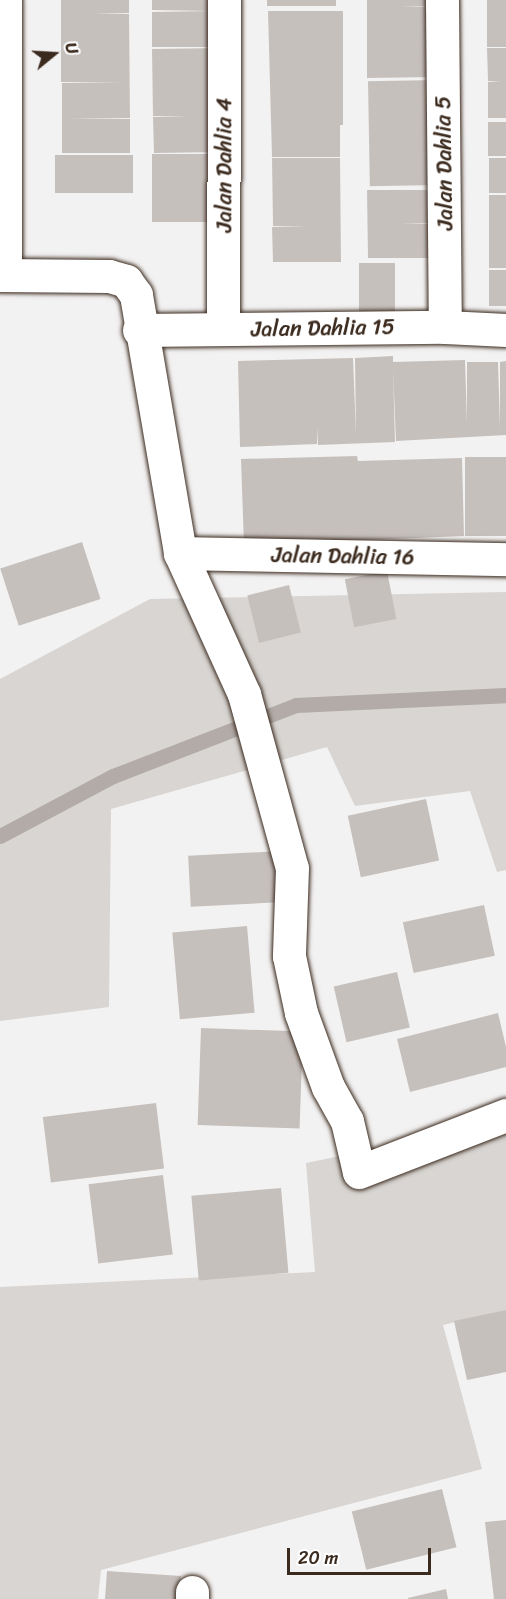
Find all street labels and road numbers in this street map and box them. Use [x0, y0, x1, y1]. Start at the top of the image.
street label: Jalan Dahlia 5 [430, 96, 458, 230]
street label: Jalan Dahlia 4 [211, 98, 237, 232]
street label: Jalan Dahlia 15 [251, 314, 395, 342]
street label: Jalan Dahlia 16 [271, 542, 415, 570]

